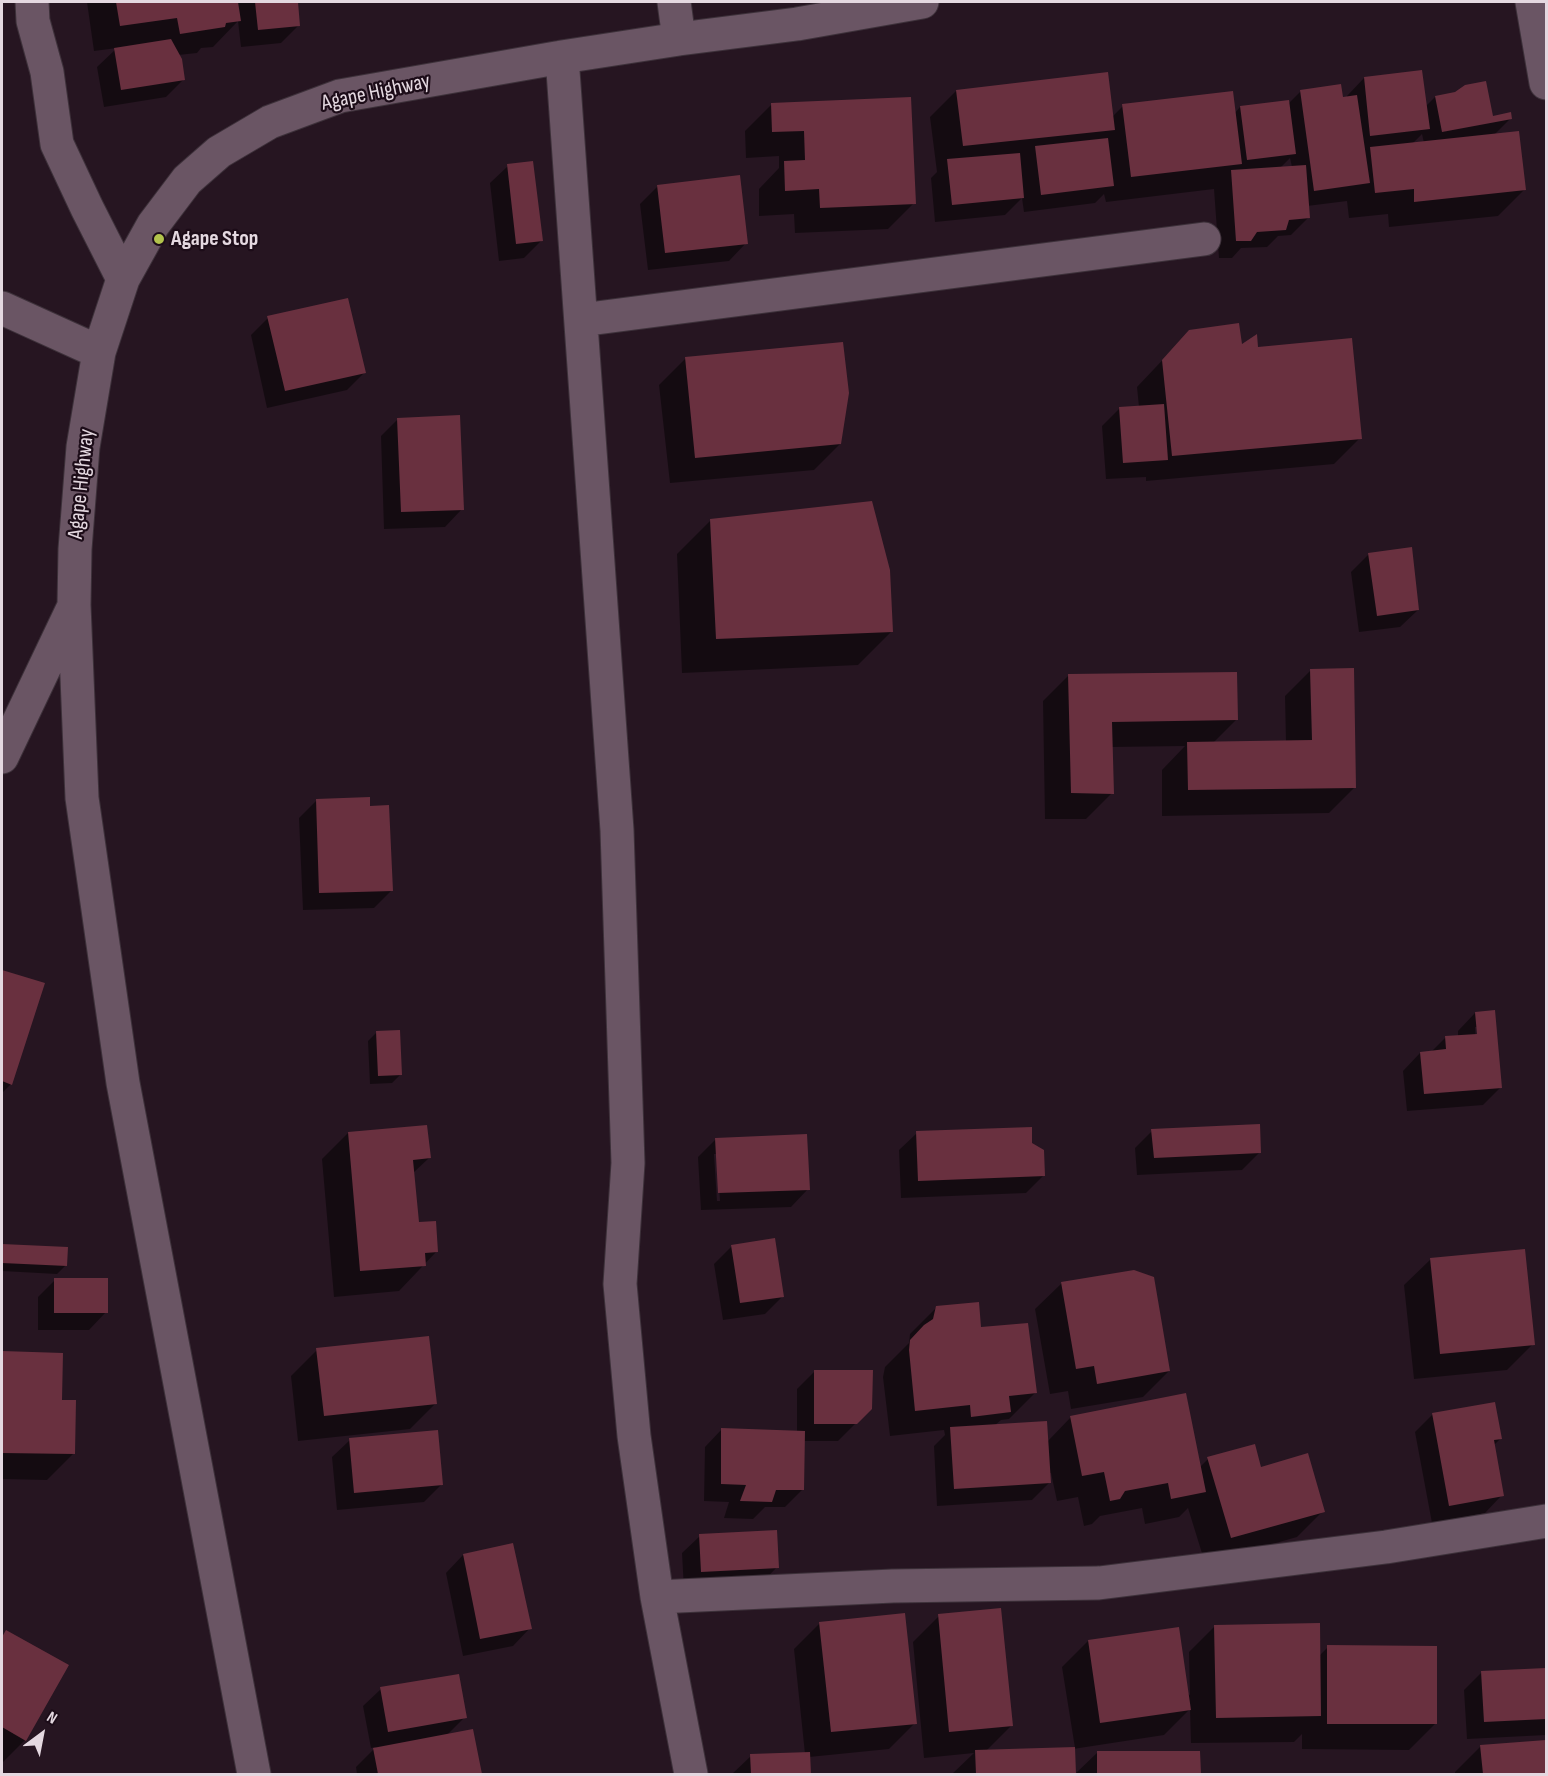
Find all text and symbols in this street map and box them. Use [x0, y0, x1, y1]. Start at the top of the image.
street label: Agape Highway [319, 69, 433, 117]
place label: Agape Stop [171, 226, 258, 252]
marker: Agape Stop [152, 232, 166, 246]
street label: Agape Highway [63, 428, 101, 540]
north arrow [12, 1704, 72, 1764]
text: N [43, 1708, 60, 1729]

